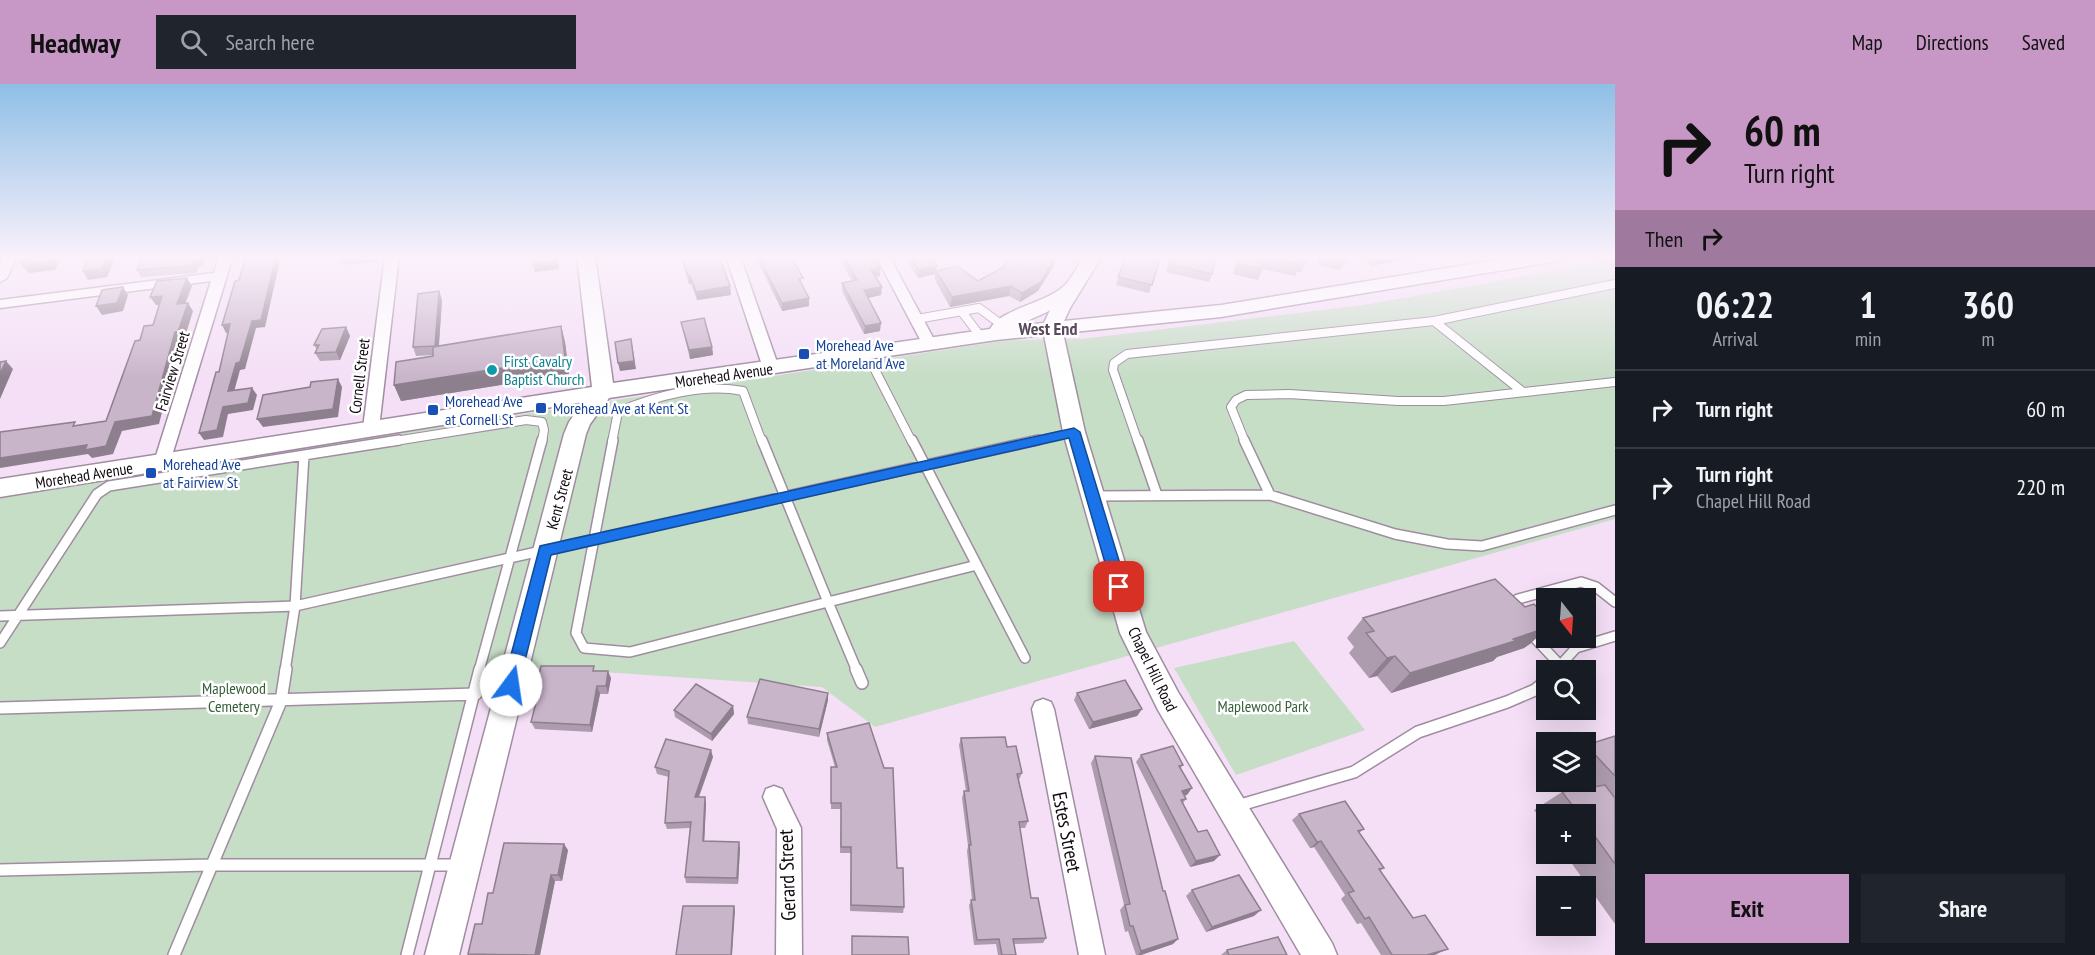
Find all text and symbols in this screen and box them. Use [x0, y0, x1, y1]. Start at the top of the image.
search box [156, 15, 576, 69]
text: Headway [30, 24, 120, 61]
icon: search [177, 26, 210, 59]
text: Search here [225, 28, 315, 56]
text: Map [1852, 29, 1883, 56]
text: Directions [1916, 29, 1989, 56]
text: Saved [2022, 29, 2065, 56]
text: 60 m [1744, 103, 1821, 158]
icon: right [1645, 108, 1723, 186]
text: Turn right [1744, 156, 1835, 190]
icon: right [1695, 222, 1728, 255]
text: Then [1645, 225, 1683, 253]
text: 06:22 [1696, 281, 1774, 328]
text: 1 [1859, 281, 1877, 328]
text: 360 [1962, 281, 2014, 328]
district label: West End [1018, 317, 1077, 340]
text: Arrival [1712, 326, 1758, 352]
text: min [1855, 326, 1881, 352]
text: m [1982, 326, 1995, 352]
street label: Fairview Street [150, 328, 194, 413]
place label: Morehead Ave at Moreland Ave [816, 335, 905, 373]
street label: Cornell Street [344, 337, 374, 415]
marker: Morehead Ave at Moreland Ave [797, 347, 811, 361]
place label: First Cavalry Baptist Church [504, 351, 584, 389]
street label: Morehead Avenue [674, 358, 774, 392]
marker: First Cavalry Baptist Church [485, 363, 499, 377]
place label: Morehead Ave at Cornell St [445, 391, 523, 429]
icon: right [1645, 393, 1678, 426]
text: Turn right [1696, 395, 1773, 423]
text: 60 m [2026, 395, 2065, 423]
place label: Morehead Ave at Kent St [553, 398, 689, 418]
marker: Morehead Ave at Kent St [534, 401, 548, 415]
marker: Morehead Ave at Cornell St [426, 403, 440, 417]
place label: Morehead Ave at Fairview St [163, 454, 241, 492]
street label: Morehead Avenue [34, 457, 134, 493]
text: Turn right [1696, 460, 1773, 488]
marker: Morehead Ave at Fairview St [144, 466, 158, 480]
street label: Kent Street [541, 466, 577, 531]
icon: right [1645, 471, 1678, 504]
text: 220 m [2016, 473, 2065, 501]
text: Chapel Hill Road [1696, 488, 1811, 514]
pin [1093, 561, 1144, 612]
icon: arrive [1102, 570, 1135, 603]
north arrow [1536, 588, 1596, 648]
map controls [1536, 588, 1596, 936]
street label: Chapel Hill Road [1124, 623, 1182, 715]
position arrow [479, 653, 543, 717]
button: search [1536, 660, 1596, 720]
park label: Maplewood Cemetery [202, 678, 266, 716]
park label: Maplewood Park [1218, 696, 1309, 716]
button: layers [1536, 732, 1596, 792]
street label: Estes Street [1046, 790, 1088, 875]
button: + [1536, 804, 1596, 864]
street label: Gerard Street [772, 828, 802, 921]
button: Exit [1645, 874, 1849, 943]
button: Share [1861, 874, 2065, 943]
button: − [1536, 876, 1596, 936]

